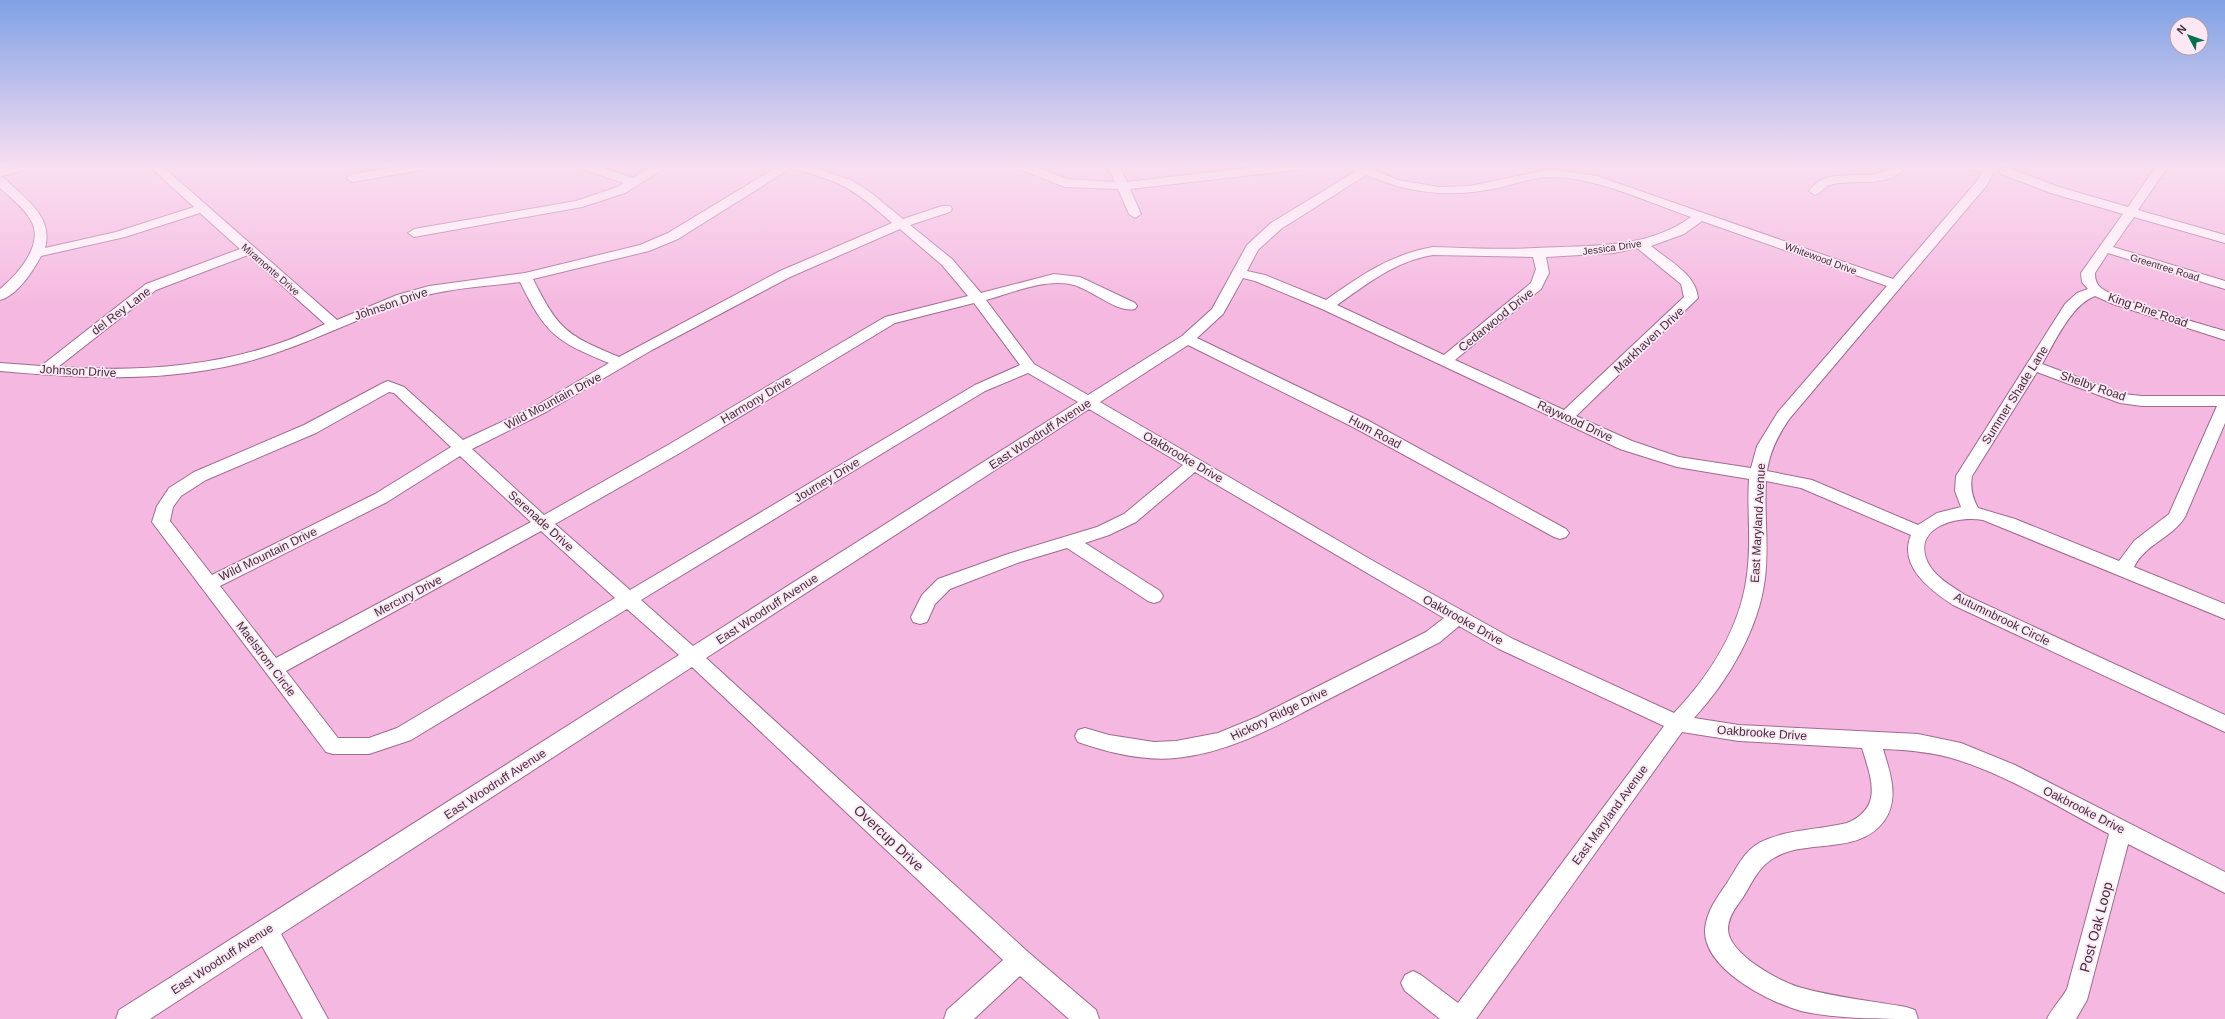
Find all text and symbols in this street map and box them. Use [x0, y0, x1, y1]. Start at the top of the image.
north arrow [2169, 16, 2209, 56]
text: N [2174, 22, 2189, 36]
street label: Jessica Drive [1582, 238, 1643, 257]
street label: Whitewood Drive [1783, 240, 1859, 277]
street label: Miramonte Drive [239, 241, 302, 298]
street label: Greentree Road [2129, 252, 2201, 283]
street label: del Rey Lane [89, 284, 154, 338]
street label: Johnson Drive [352, 285, 430, 323]
street label: Cedarwood Drive [1456, 285, 1537, 355]
street label: King Pine Road [2106, 290, 2190, 330]
street label: Markhaven Drive [1611, 304, 1687, 376]
street label: Summer Shade Lane [1979, 343, 2051, 447]
street label: Johnson Drive [39, 362, 117, 380]
street label: Shelby Road [2058, 368, 2128, 404]
street label: Wild Mountain Drive [502, 369, 604, 432]
street label: Harmony Drive [718, 373, 794, 427]
street label: East Woodruff Avenue [986, 396, 1094, 472]
street label: Raywood Drive [1535, 397, 1615, 445]
street label: Hum Road [1346, 412, 1404, 452]
street label: Oakbrooke Drive [1141, 428, 1226, 486]
street label: Journey Drive [792, 455, 863, 505]
street label: East Maryland Avenue [1748, 462, 1768, 583]
street label: Serenade Drive [505, 488, 577, 554]
street label: Wild Mountain Drive [217, 524, 320, 584]
street label: East Woodruff Avenue [713, 571, 821, 647]
street label: Mercury Drive [372, 572, 445, 620]
street label: Autumnbrook Circle [1952, 590, 2053, 649]
street label: Oakbrooke Drive [1420, 592, 1506, 648]
street label: Maelstrom Circle [233, 619, 299, 699]
street label: Hickory Ridge Drive [1228, 684, 1330, 744]
street label: Oakbrooke Drive [1717, 723, 1808, 743]
street label: East Woodruff Avenue [441, 746, 549, 822]
street label: East Maryland Avenue [1569, 762, 1651, 868]
street label: Oakbrooke Drive [2041, 783, 2128, 837]
street label: Overcup Drive [851, 802, 927, 875]
street label: Post Oak Loop [2076, 880, 2116, 974]
street label: East Woodruff Avenue [168, 921, 276, 997]

